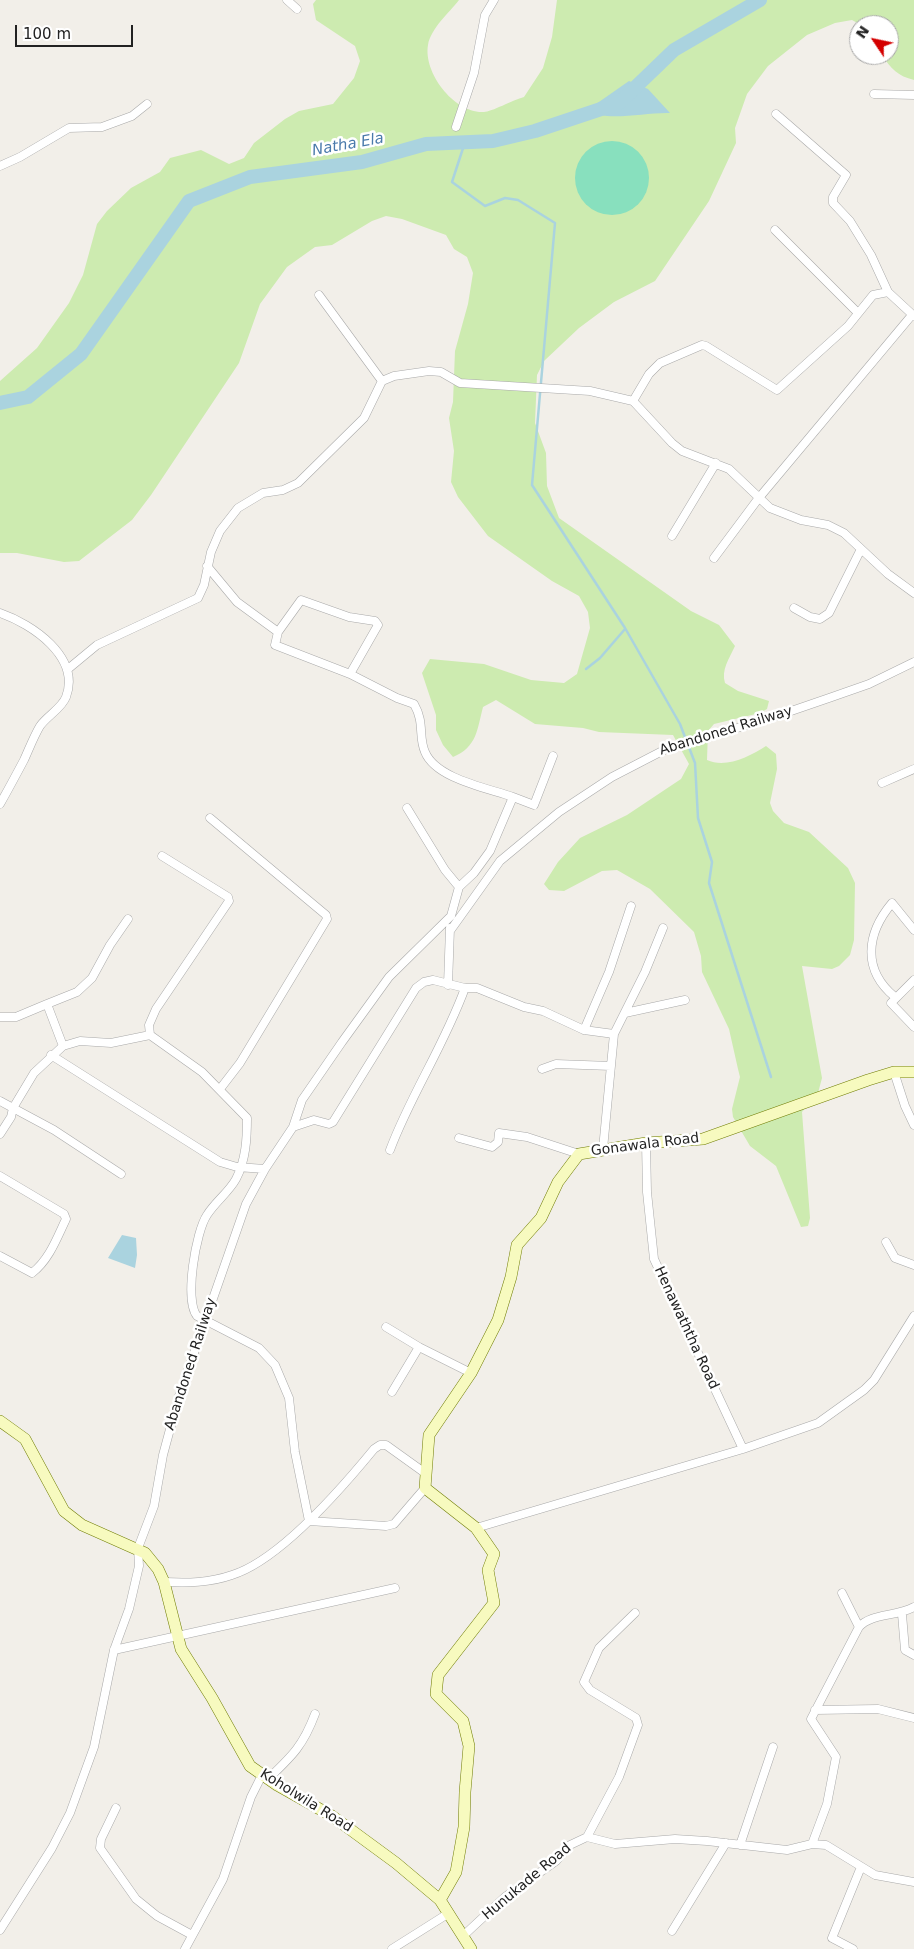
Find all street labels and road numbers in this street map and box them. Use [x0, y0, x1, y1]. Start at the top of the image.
street label: Abandoned Railway [657, 703, 795, 759]
street label: Gonawala Road [590, 1130, 700, 1160]
street label: Henawaththa Road [650, 1264, 722, 1392]
street label: Abandoned Railway [162, 1296, 220, 1432]
street label: Koholwila Road [257, 1766, 355, 1836]
street label: Hunukade Road [479, 1840, 575, 1924]

